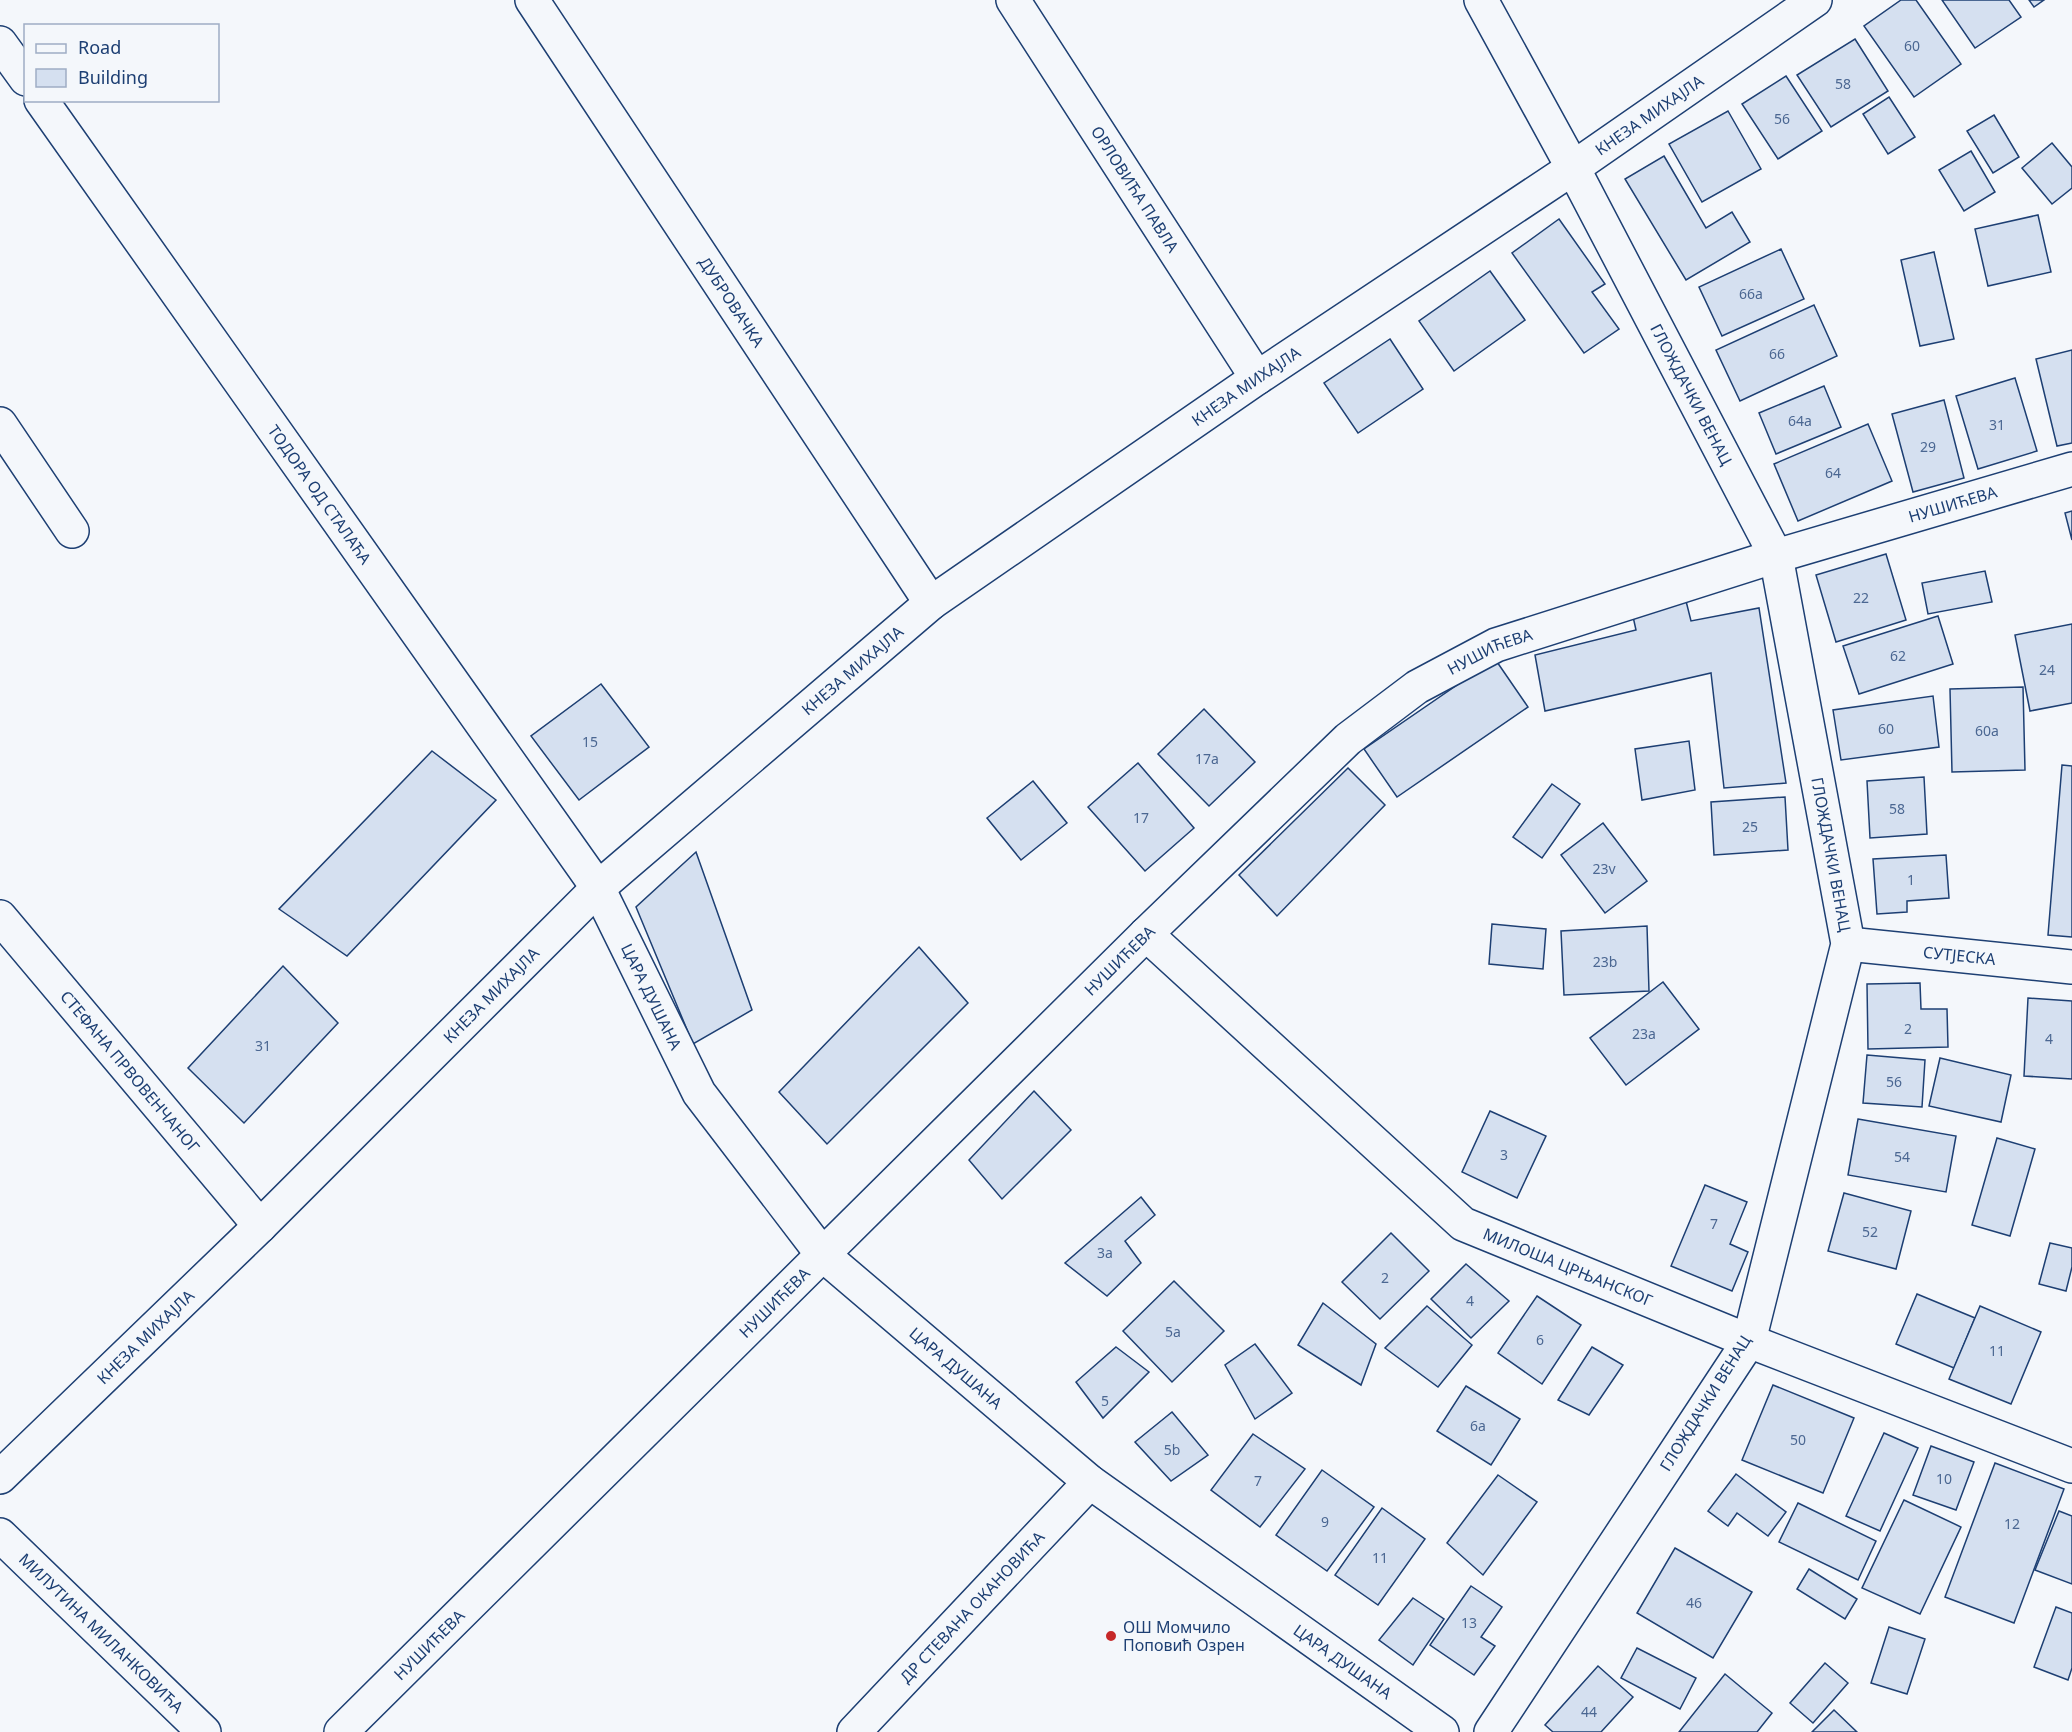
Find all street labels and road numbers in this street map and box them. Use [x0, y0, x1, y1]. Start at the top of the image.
street label: КНЕЗА МИХАЈЛА [1591, 69, 1708, 160]
street label: ОРЛОВИЋА ПАВЛА [1086, 122, 1184, 257]
street label: ДУБРОВАЧКА [694, 252, 770, 352]
street label: ГЛОЖДАЧКИ ВЕНАЦ [1645, 320, 1738, 469]
street label: КНЕЗА МИХАЈЛА [1187, 341, 1305, 431]
street label: ТОДОРА ОД СТАЛАЋА [263, 420, 377, 569]
street label: НУШИЋЕВА [1906, 480, 2000, 528]
street label: КНЕЗА МИХАЈЛА [797, 620, 908, 720]
street label: НУШИЋЕВА [1443, 623, 1536, 680]
street label: ГЛОЖДАЧКИ ВЕНАЦ [1806, 776, 1857, 934]
street label: НУШИЋЕВА [1079, 920, 1160, 1000]
street label: ЦАРА ДУШАНА [616, 940, 687, 1054]
street label: СУТЈЕСКА [1922, 941, 1998, 970]
street label: КНЕЗА МИХАЈЛА [438, 942, 544, 1048]
street label: СТЕФАНА ПРВОВЕНЧАНОГ [55, 986, 205, 1157]
street label: МИЛОША ЦРЊАНСКОГ [1480, 1222, 1656, 1311]
street label: НУШИЋЕВА [734, 1262, 815, 1343]
street label: КНЕЗА МИХАЈЛА [92, 1284, 199, 1389]
street label: ЦАРА ДУШАНА [905, 1322, 1008, 1414]
street label: ГЛОЖДАЧКИ ВЕНАЦ [1654, 1331, 1756, 1475]
street label: ДР СТЕВАНА ОКАНОВИЋА [895, 1526, 1050, 1688]
street label: МИЛУТИНА МИЛАНКОВИЋА [14, 1548, 189, 1718]
street label: НУШИЋЕВА [389, 1604, 470, 1685]
street label: ЦАРА ДУШАНА [1289, 1619, 1397, 1704]

